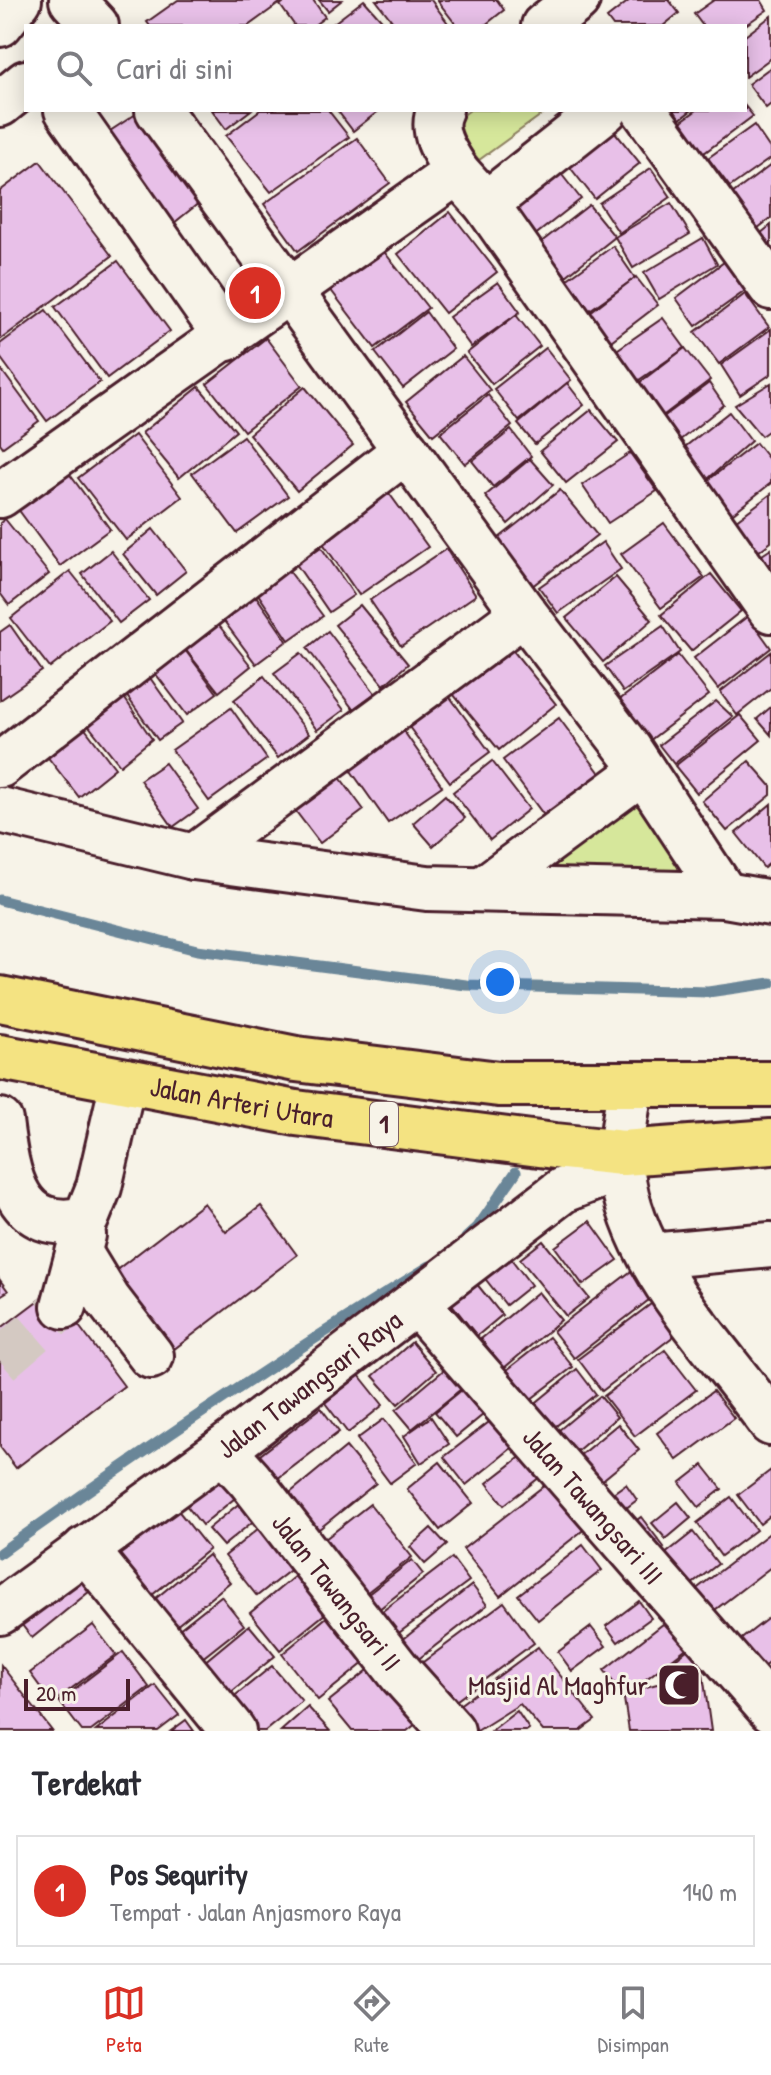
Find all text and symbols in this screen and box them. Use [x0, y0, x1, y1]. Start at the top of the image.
search box [24, 24, 747, 112]
icon: search [52, 46, 96, 90]
text: Cari di sini [116, 48, 233, 88]
pin: 1 [229, 263, 281, 323]
your location [480, 962, 520, 1002]
street label: Jalan Arteri Utara [147, 1067, 336, 1137]
road number: 1 [370, 1102, 398, 1146]
street label: Jalan Tawangsari Raya [209, 1301, 410, 1467]
street label: Jalan Tawangsari III [514, 1419, 672, 1593]
street label: Jalan Tawangsari II [263, 1505, 411, 1679]
mosque icon: Masjid Al Maghfur [655, 1661, 703, 1709]
place label: Masjid Al Maghfur [468, 1666, 648, 1704]
scale bar [24, 1675, 130, 1711]
text: 20 m [36, 1678, 76, 1708]
text: Terdekat [32, 1760, 140, 1806]
text: Pos Sequrity [110, 1854, 248, 1894]
text: 1 [55, 1874, 65, 1909]
text: 140 m [683, 1874, 737, 1909]
text: Tempat · Jalan Anjasmoro Raya [110, 1894, 401, 1929]
tab: Peta [102, 1981, 146, 2059]
tab: Rute [350, 1981, 394, 2059]
tab: Disimpan [597, 1981, 669, 2059]

